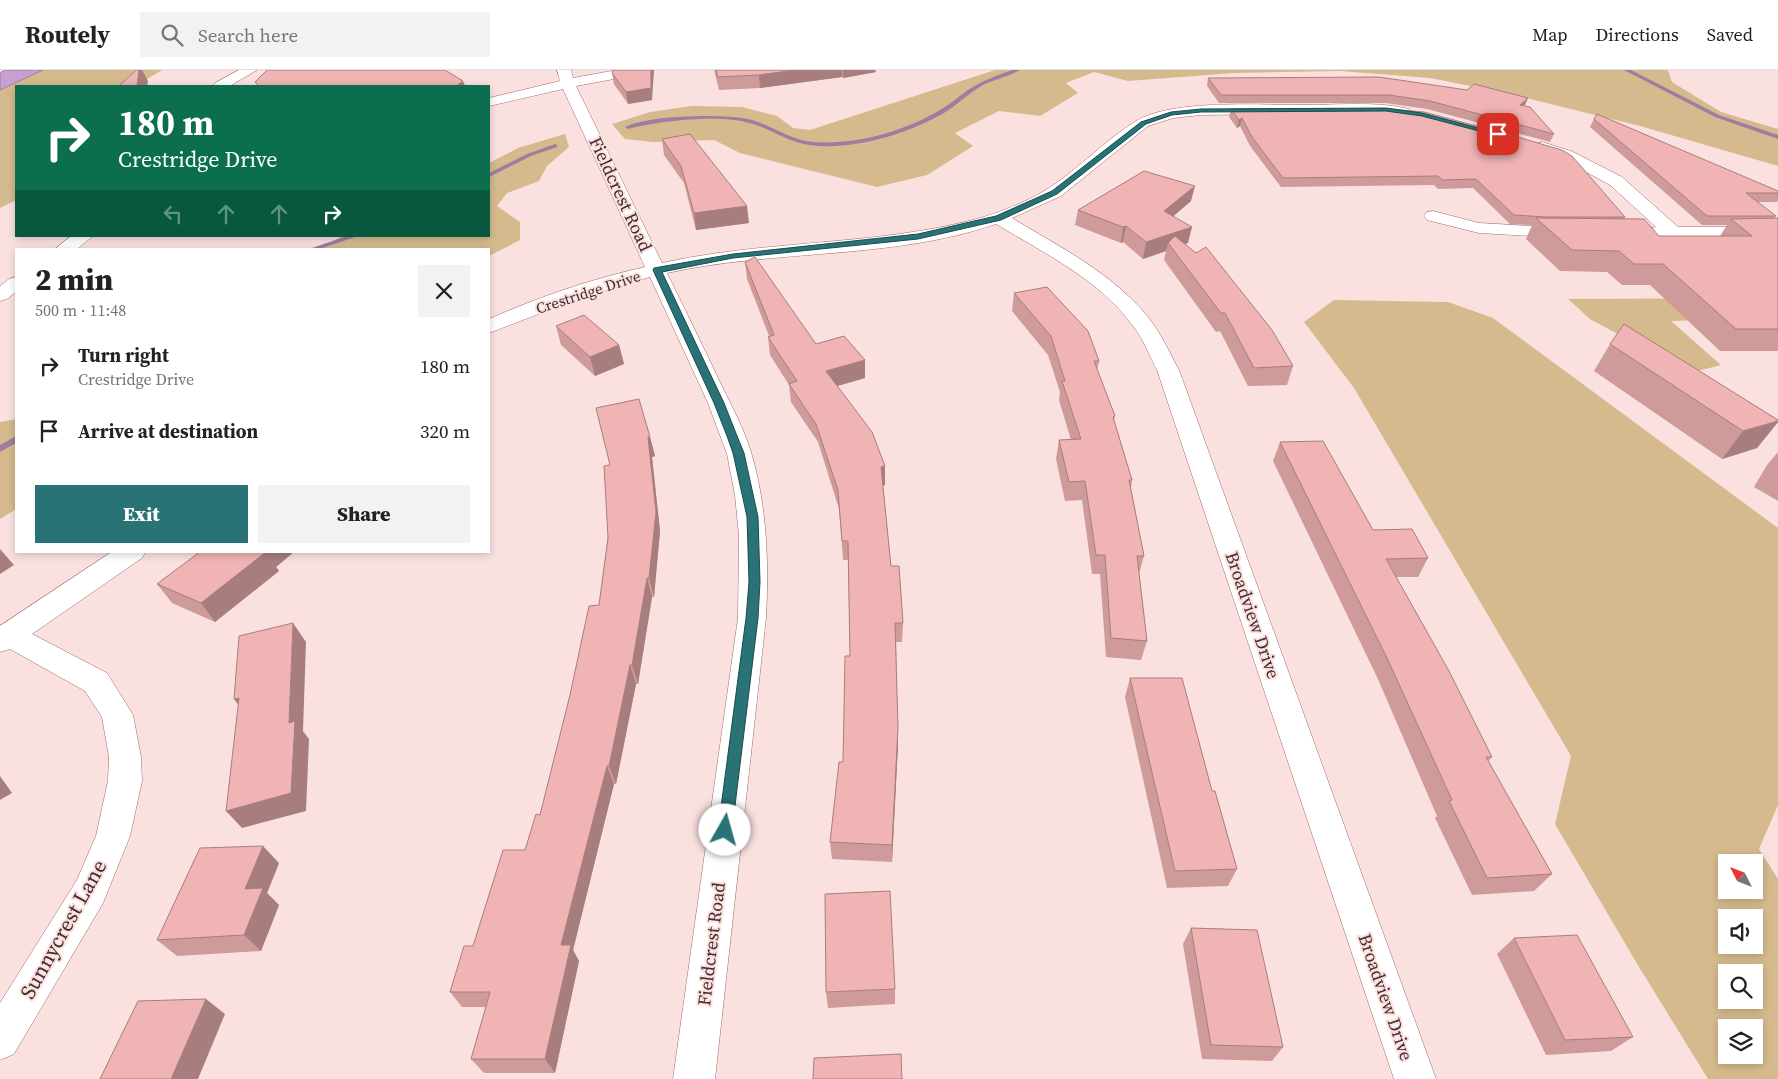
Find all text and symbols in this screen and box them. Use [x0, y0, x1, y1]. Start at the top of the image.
search box [140, 12, 490, 57]
text: Routely [25, 18, 110, 51]
icon: search [158, 21, 186, 49]
text: Search here [198, 22, 298, 48]
text: Map [1532, 22, 1568, 47]
text: Directions [1596, 22, 1679, 47]
text: Saved [1707, 22, 1753, 47]
text: 180 m [118, 99, 214, 147]
icon: right [35, 105, 100, 170]
pin [1477, 113, 1519, 155]
icon: arrive [1484, 120, 1512, 148]
street label: Fieldcrest Road [583, 132, 659, 256]
text: Crestridge Drive [118, 144, 278, 174]
icon: left [159, 200, 187, 228]
icon: ahead [212, 200, 240, 228]
icon: ahead [265, 200, 293, 228]
icon: right [318, 200, 346, 228]
text: 2 min [35, 259, 113, 300]
button: close [418, 265, 470, 317]
street label: Crestridge Drive [533, 265, 643, 319]
text: 500 m · 11:48 [35, 299, 126, 321]
text: Turn right [78, 342, 169, 368]
icon: right [35, 352, 63, 380]
text: 180 m [420, 353, 470, 379]
text: Crestridge Drive [78, 368, 194, 390]
icon: arrive [35, 417, 63, 445]
text: Arrive at destination [78, 418, 258, 444]
text: 320 m [420, 418, 470, 444]
button: Exit [35, 485, 248, 543]
button: Share [258, 485, 470, 543]
street label: Broadview Drive [1220, 548, 1286, 682]
position arrow [698, 803, 750, 855]
street label: Sunnycrest Lane [13, 854, 113, 1004]
north arrow [1718, 854, 1762, 899]
map controls [1718, 854, 1763, 1064]
street label: Fieldcrest Road [691, 881, 731, 1007]
button: sound [1718, 909, 1763, 954]
street label: Broadview Drive [1353, 930, 1419, 1064]
button: search [1718, 964, 1763, 1009]
button: layers [1718, 1019, 1763, 1064]

